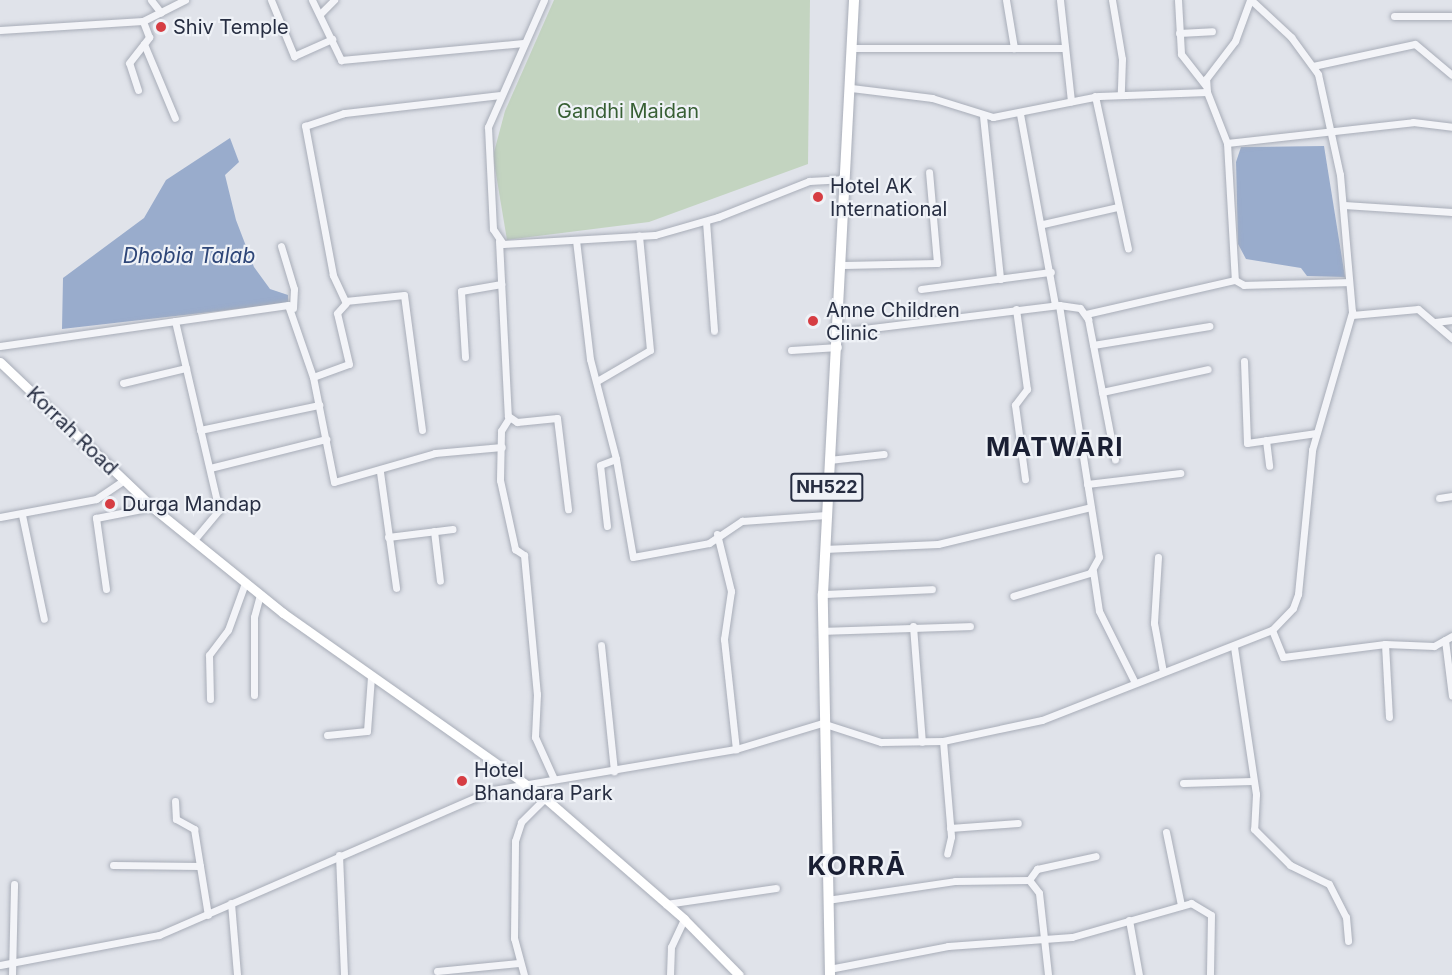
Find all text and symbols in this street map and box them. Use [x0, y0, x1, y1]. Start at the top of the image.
place label: Shiv Temple [173, 15, 289, 39]
marker: Shiv Temple [154, 20, 168, 34]
park label: Gandhi Maidan [557, 99, 699, 123]
place label: Hotel AK International [830, 174, 947, 221]
marker: Hotel AK International [811, 190, 825, 204]
water label: Dhobia Talab [123, 243, 255, 269]
place label: Anne Children Clinic [826, 298, 960, 345]
marker: Anne Children Clinic [804, 312, 822, 330]
street label: Korrah Road [22, 382, 122, 480]
district label: MATWĀRI [986, 431, 1124, 463]
road number: NH522 [790, 472, 864, 502]
place label: Durga Mandap [122, 492, 261, 516]
marker: Durga Mandap [103, 497, 117, 511]
place label: Hotel Bhandara Park [474, 758, 613, 805]
marker: Hotel Bhandara Park [455, 774, 469, 788]
district label: KORRĀ [808, 850, 906, 882]

